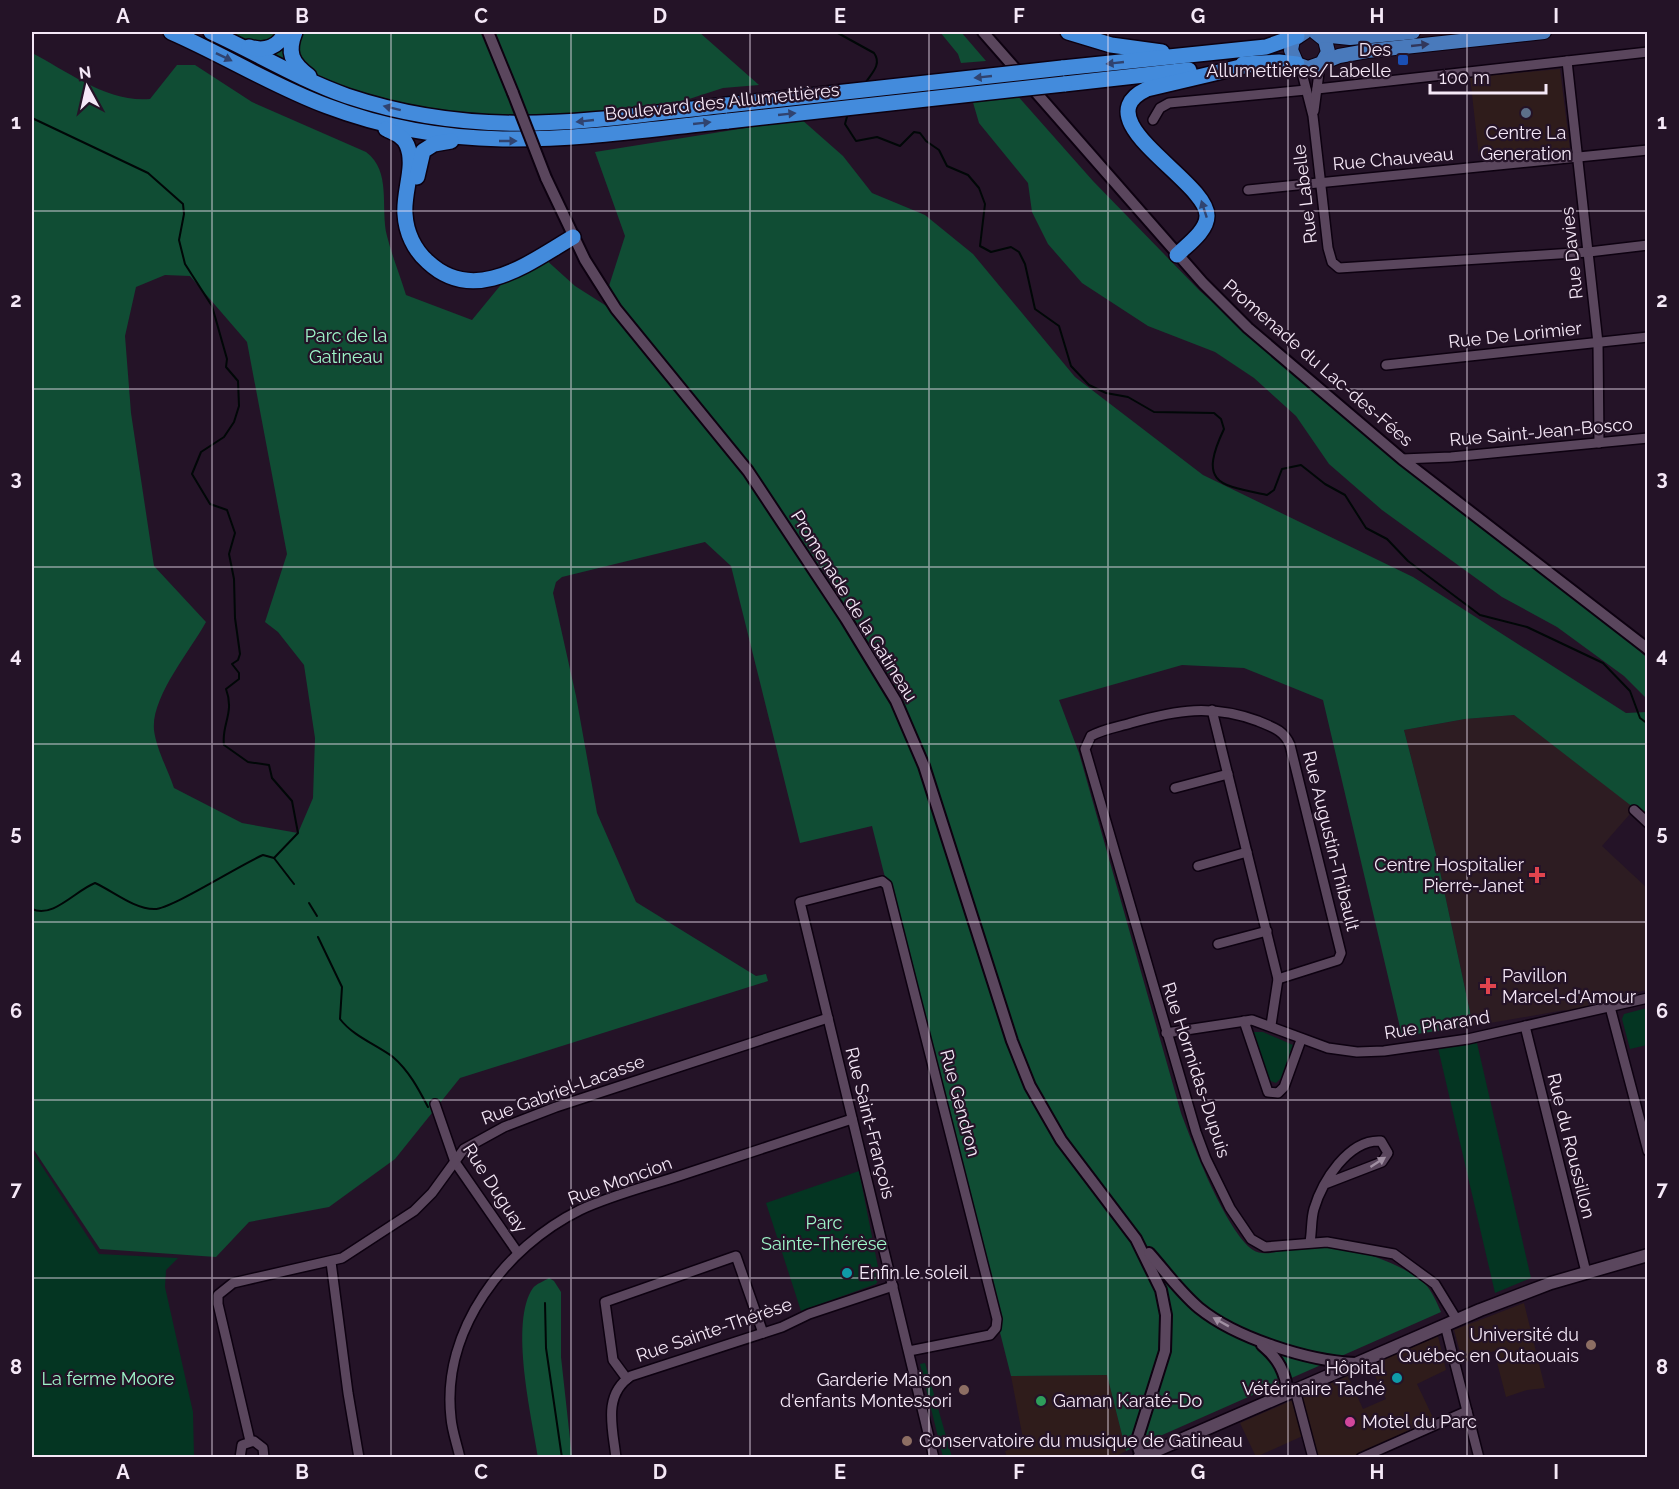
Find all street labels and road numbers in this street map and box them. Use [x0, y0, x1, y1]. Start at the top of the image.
street label: Boulevard des Allumettières [604, 79, 841, 124]
street label: Rue Labelle [1288, 143, 1321, 245]
street label: Rue Chauveau [1332, 143, 1454, 174]
street label: Rue Davies [1556, 206, 1587, 300]
street label: Promenade du Lac-des-Fées [1219, 275, 1417, 451]
street label: Rue De Lorimier [1447, 317, 1583, 352]
street label: Rue Saint-Jean-Bosco [1448, 413, 1634, 450]
street label: Promenade de la Gatineau [787, 506, 922, 705]
street label: Rue Augustin-Thibault [1299, 749, 1364, 933]
street label: Rue Hormidas-Dupuis [1158, 979, 1235, 1161]
street label: Rue Pharand [1383, 1006, 1491, 1043]
street label: Rue Saint-François [841, 1045, 900, 1201]
street label: Rue Gendron [936, 1047, 985, 1159]
street label: Rue Gabriel-Lacasse [478, 1050, 648, 1129]
street label: Rue du Roussillon [1543, 1071, 1600, 1221]
street label: Rue Duguay [459, 1139, 532, 1236]
street label: Rue Moncion [565, 1152, 675, 1209]
street label: Rue Sainte-Thérèse [633, 1293, 795, 1366]

